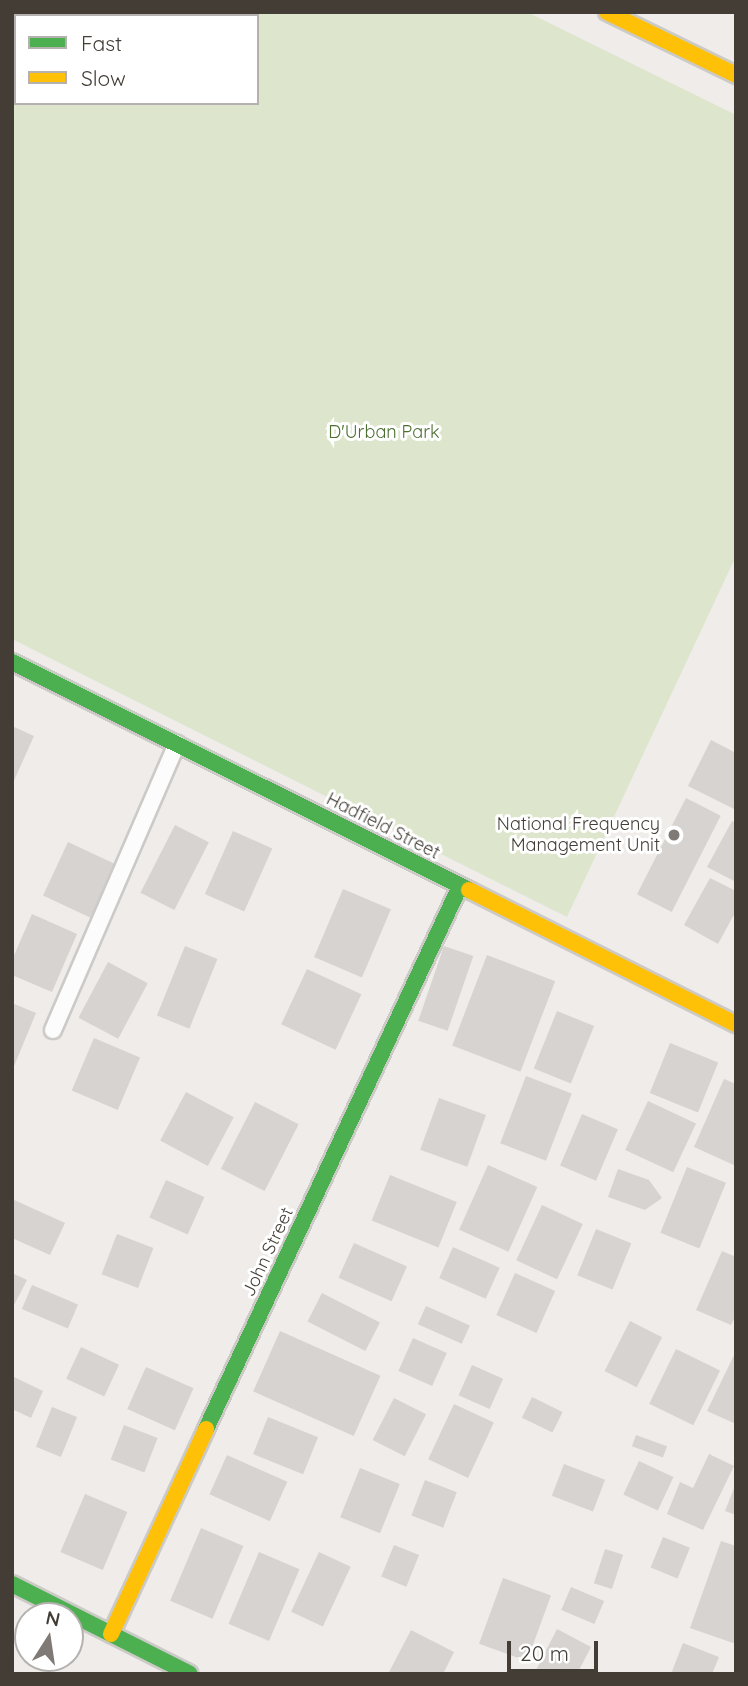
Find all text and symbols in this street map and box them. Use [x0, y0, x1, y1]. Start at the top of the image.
legend [14, 14, 259, 105]
text: Fast [81, 30, 122, 56]
text: Slow [81, 65, 126, 91]
park label: D'Urban Park [328, 421, 440, 443]
street label: Hadfield Street [323, 788, 443, 864]
place label: National Frequency Management Unit [497, 814, 660, 856]
marker: National Frequency Management Unit [666, 827, 682, 843]
street label: John Street [238, 1204, 298, 1300]
north arrow [14, 1602, 84, 1672]
text: N [44, 1605, 62, 1632]
scale bar [510, 1626, 601, 1670]
text: 20 m [520, 1640, 569, 1666]

